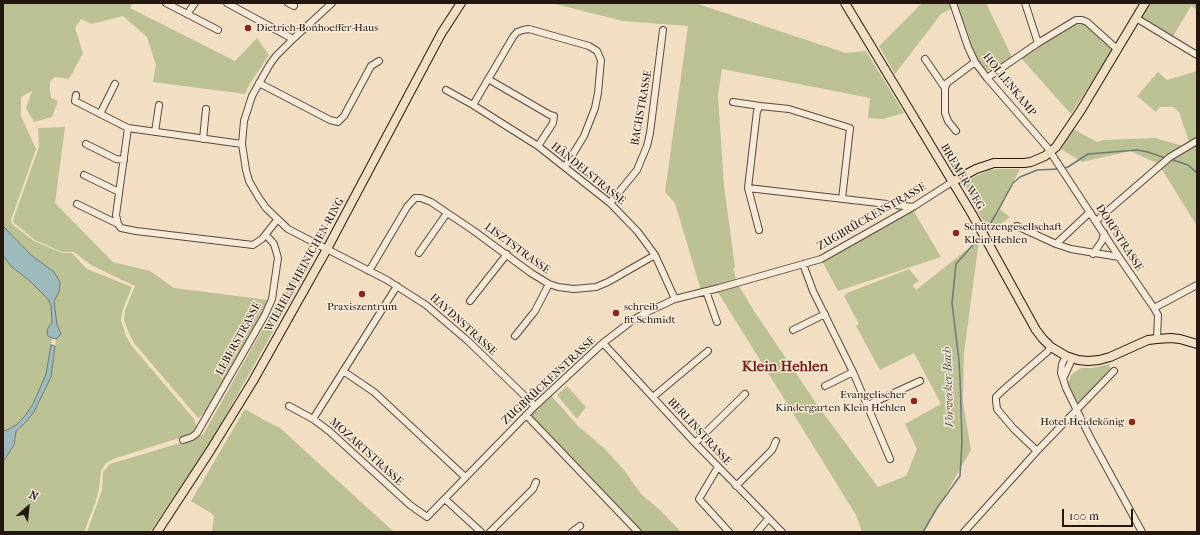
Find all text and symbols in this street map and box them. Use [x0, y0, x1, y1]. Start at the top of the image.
place label: Dietrich-Bonhoeffer-Haus [256, 21, 378, 35]
marker: Dietrich-Bonhoeffer-Haus [243, 23, 253, 33]
street label: HOLLENKAMP [980, 51, 1038, 119]
street label: BACHSTRASSE [629, 69, 655, 147]
street label: HÄNDELSTRASSE [548, 140, 628, 208]
street label: BREMER WEG [937, 142, 987, 212]
street label: ZUGBRÜCKENSTRASSE [815, 180, 929, 254]
street label: WILHELM-HEINICHEN-RING [263, 196, 347, 334]
street label: DORFSTRASSE [1092, 202, 1146, 274]
place label: Schützengesellschaft Klein Hehlen [964, 220, 1062, 246]
street label: LISZTSTRASSE [482, 221, 552, 277]
marker: Schützengesellschaft Klein Hehlen [951, 228, 961, 238]
marker: Praxiszentrum [357, 289, 367, 299]
street label: HAYDNSTRASSE [427, 291, 499, 359]
street label: LEBERSTRASSE [213, 300, 265, 378]
place label: Praxiszentrum [327, 300, 397, 314]
place label: schreib fit Schmidt [624, 300, 675, 326]
marker: schreib fit Schmidt [611, 308, 621, 318]
street label: ZUGBRÜCKENSTRASSE [499, 334, 599, 428]
water label: Vorwerker Bach [940, 346, 958, 428]
district label: Klein Hehlen [742, 358, 828, 376]
place label: Evangelischer Kindergarten Klein Hehlen [775, 388, 906, 414]
street label: BERLINSTRASSE [664, 396, 734, 468]
marker: Evangelischer Kindergarten Klein Hehlen [909, 396, 919, 406]
street label: MOZARTSTRASSE [326, 415, 406, 489]
place label: Hotel Heidekönig [1040, 415, 1124, 429]
marker: Hotel Heidekönig [1127, 417, 1137, 427]
north arrow [8, 487, 48, 527]
text: N [27, 488, 40, 504]
scale bar [1064, 501, 1135, 527]
text: 100 m [1069, 509, 1099, 523]

